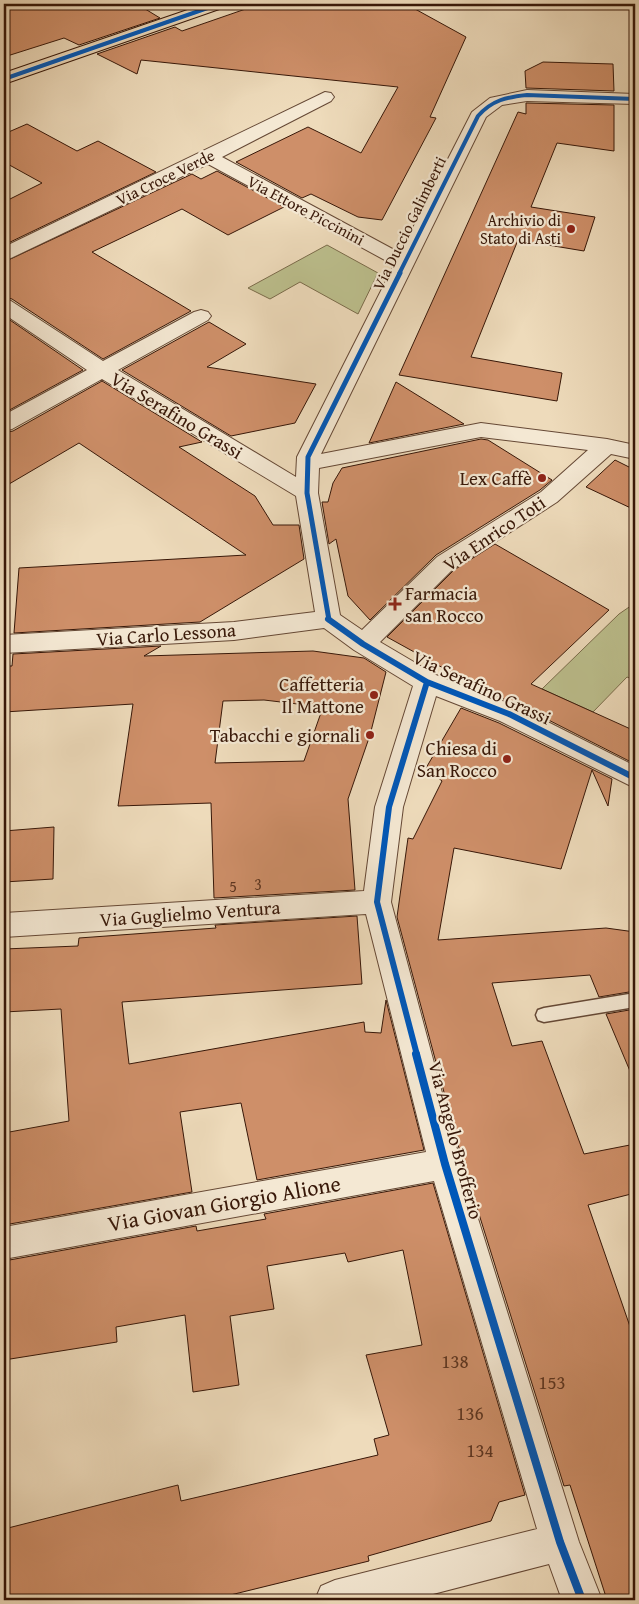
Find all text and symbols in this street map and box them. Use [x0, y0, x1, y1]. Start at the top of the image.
street label: Via Croce Verde [112, 143, 218, 211]
street label: Via Duccio Galimberti [366, 152, 452, 294]
street label: Via Ettore Piccinini [243, 169, 369, 251]
place label: Archivio di Stato di Asti [480, 208, 562, 250]
marker: Archivio di Stato di Asti [565, 223, 577, 235]
street label: Via Serafino Grassi [106, 364, 248, 466]
place label: Lex Caffè [460, 464, 532, 492]
marker: Lex Caffè [536, 472, 548, 484]
street label: Via Enrico Toti [437, 488, 551, 578]
place label: Farmacia san Rocco [405, 579, 484, 629]
marker: Farmacia san Rocco [389, 598, 401, 610]
street label: Via Carlo Lessona [95, 615, 237, 653]
street label: Via Serafino Grassi [408, 643, 556, 731]
place label: Caffetteria Il Mattone [279, 670, 364, 720]
marker: Caffetteria Il Mattone [368, 689, 380, 701]
place label: Tabacchi e giornali [210, 721, 360, 749]
marker: Tabacchi e giornali [364, 729, 376, 741]
place label: Chiesa di San Rocco [417, 734, 497, 784]
marker: Chiesa di San Rocco [501, 753, 513, 765]
house number: 3 [254, 872, 262, 896]
house number: 5 [229, 874, 237, 898]
street label: Via Guglielmo Ventura [99, 893, 281, 933]
street label: Via Angelo Brofferio [421, 1058, 491, 1222]
street label: Via Giovan Giorgio Alione [105, 1167, 343, 1239]
house number: 138 [441, 1347, 469, 1375]
house number: 153 [538, 1368, 566, 1396]
house number: 136 [456, 1399, 484, 1427]
house number: 134 [466, 1436, 494, 1464]

